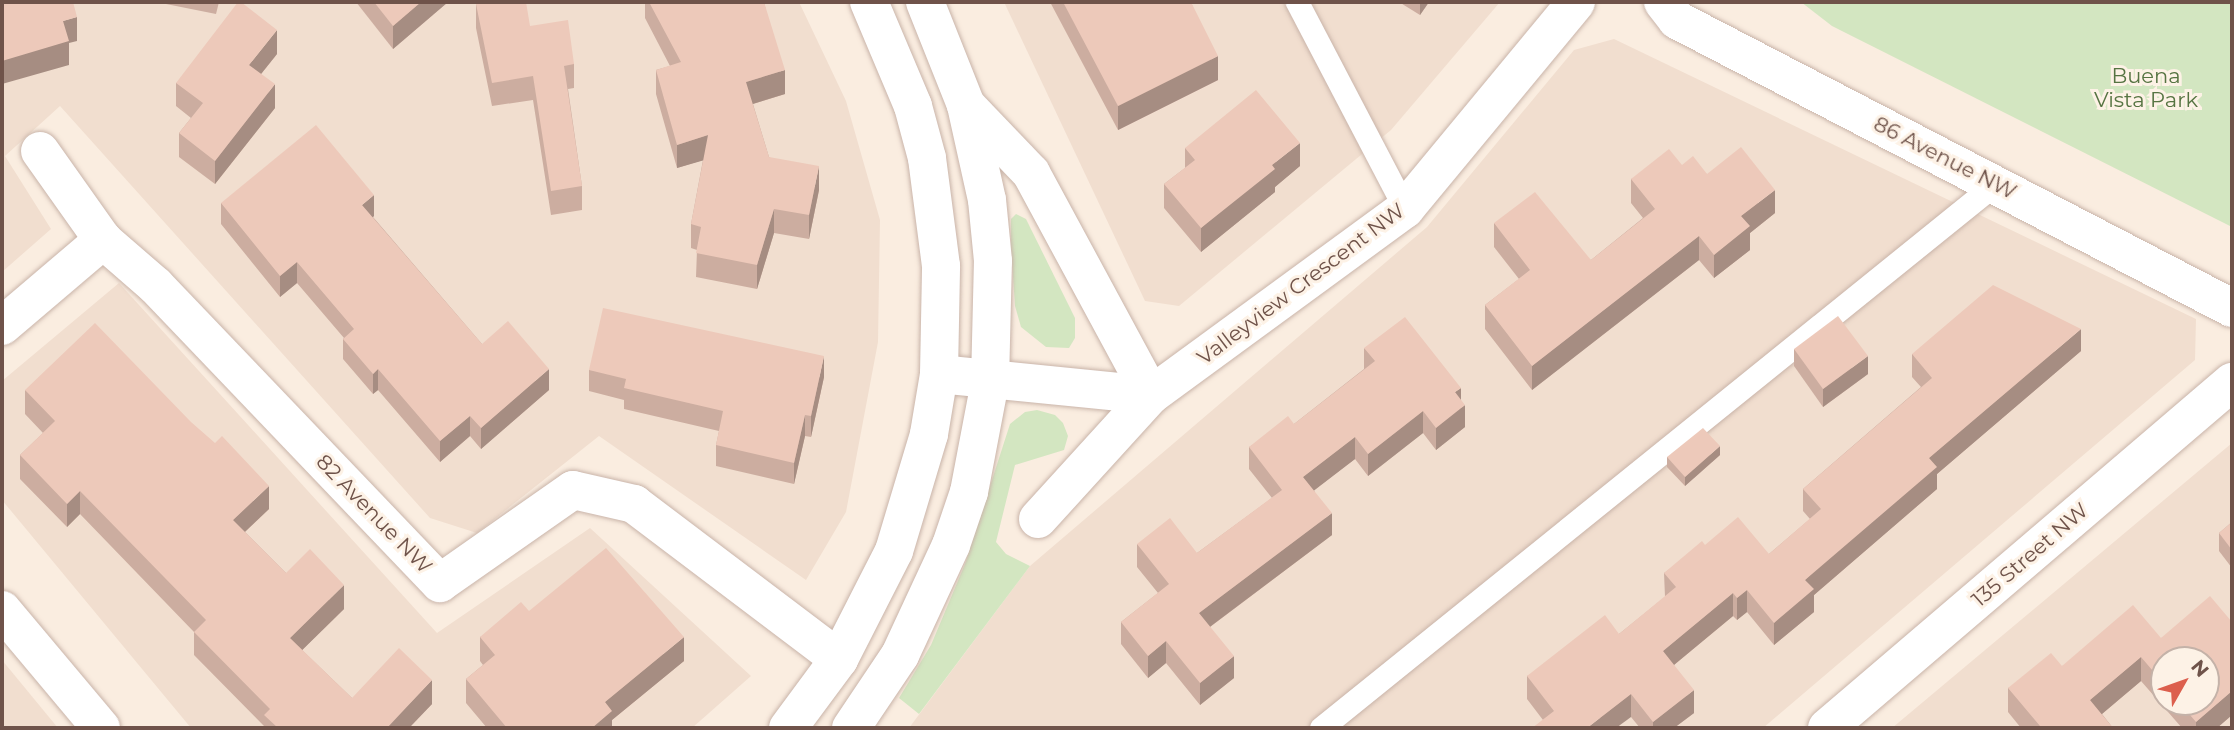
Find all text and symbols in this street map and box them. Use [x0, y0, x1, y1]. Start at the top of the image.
park label: Buena Vista Park [2094, 63, 2198, 113]
street label: 86 Avenue NW [1870, 111, 2020, 205]
street label: Valleyview Crescent NW [1192, 198, 1410, 370]
street label: 82 Avenue NW [311, 449, 437, 579]
street label: 135 Street NW [1967, 498, 2093, 612]
north arrow [2150, 646, 2220, 716]
text: N [2186, 655, 2214, 682]

